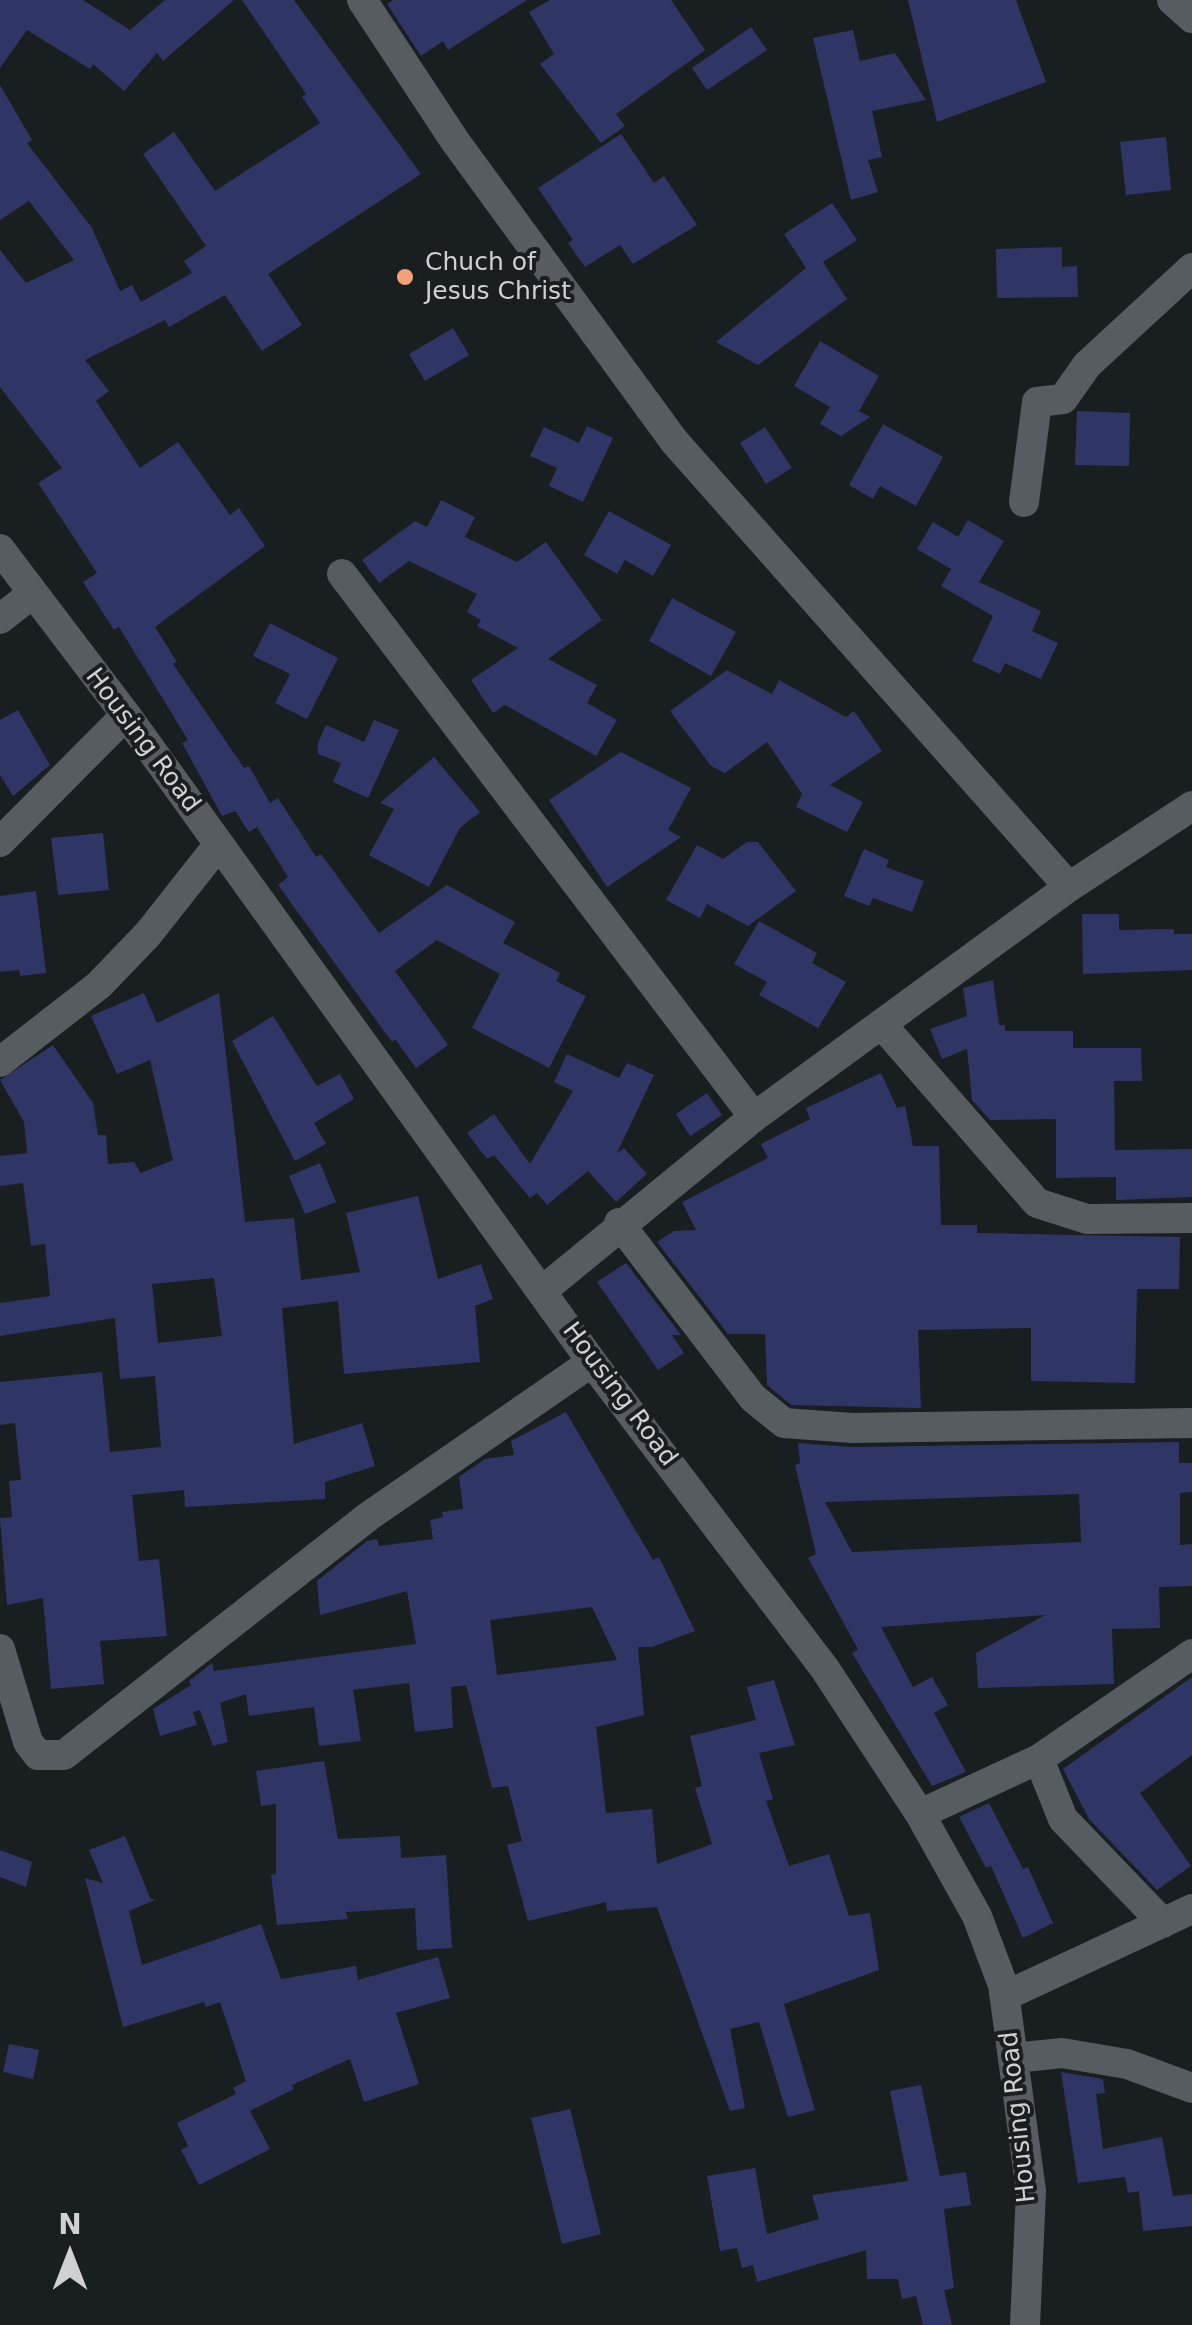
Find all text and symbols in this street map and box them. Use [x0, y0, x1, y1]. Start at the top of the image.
place label: Chuch of Jesus Christ [425, 248, 571, 307]
marker: Chuch of Jesus Christ [394, 266, 416, 288]
street label: Housing Road [78, 663, 206, 819]
street label: Housing Road [555, 1317, 683, 1473]
street label: Housing Road [995, 2030, 1043, 2204]
north arrow [20, 2205, 120, 2305]
text: N [58, 2208, 82, 2241]

